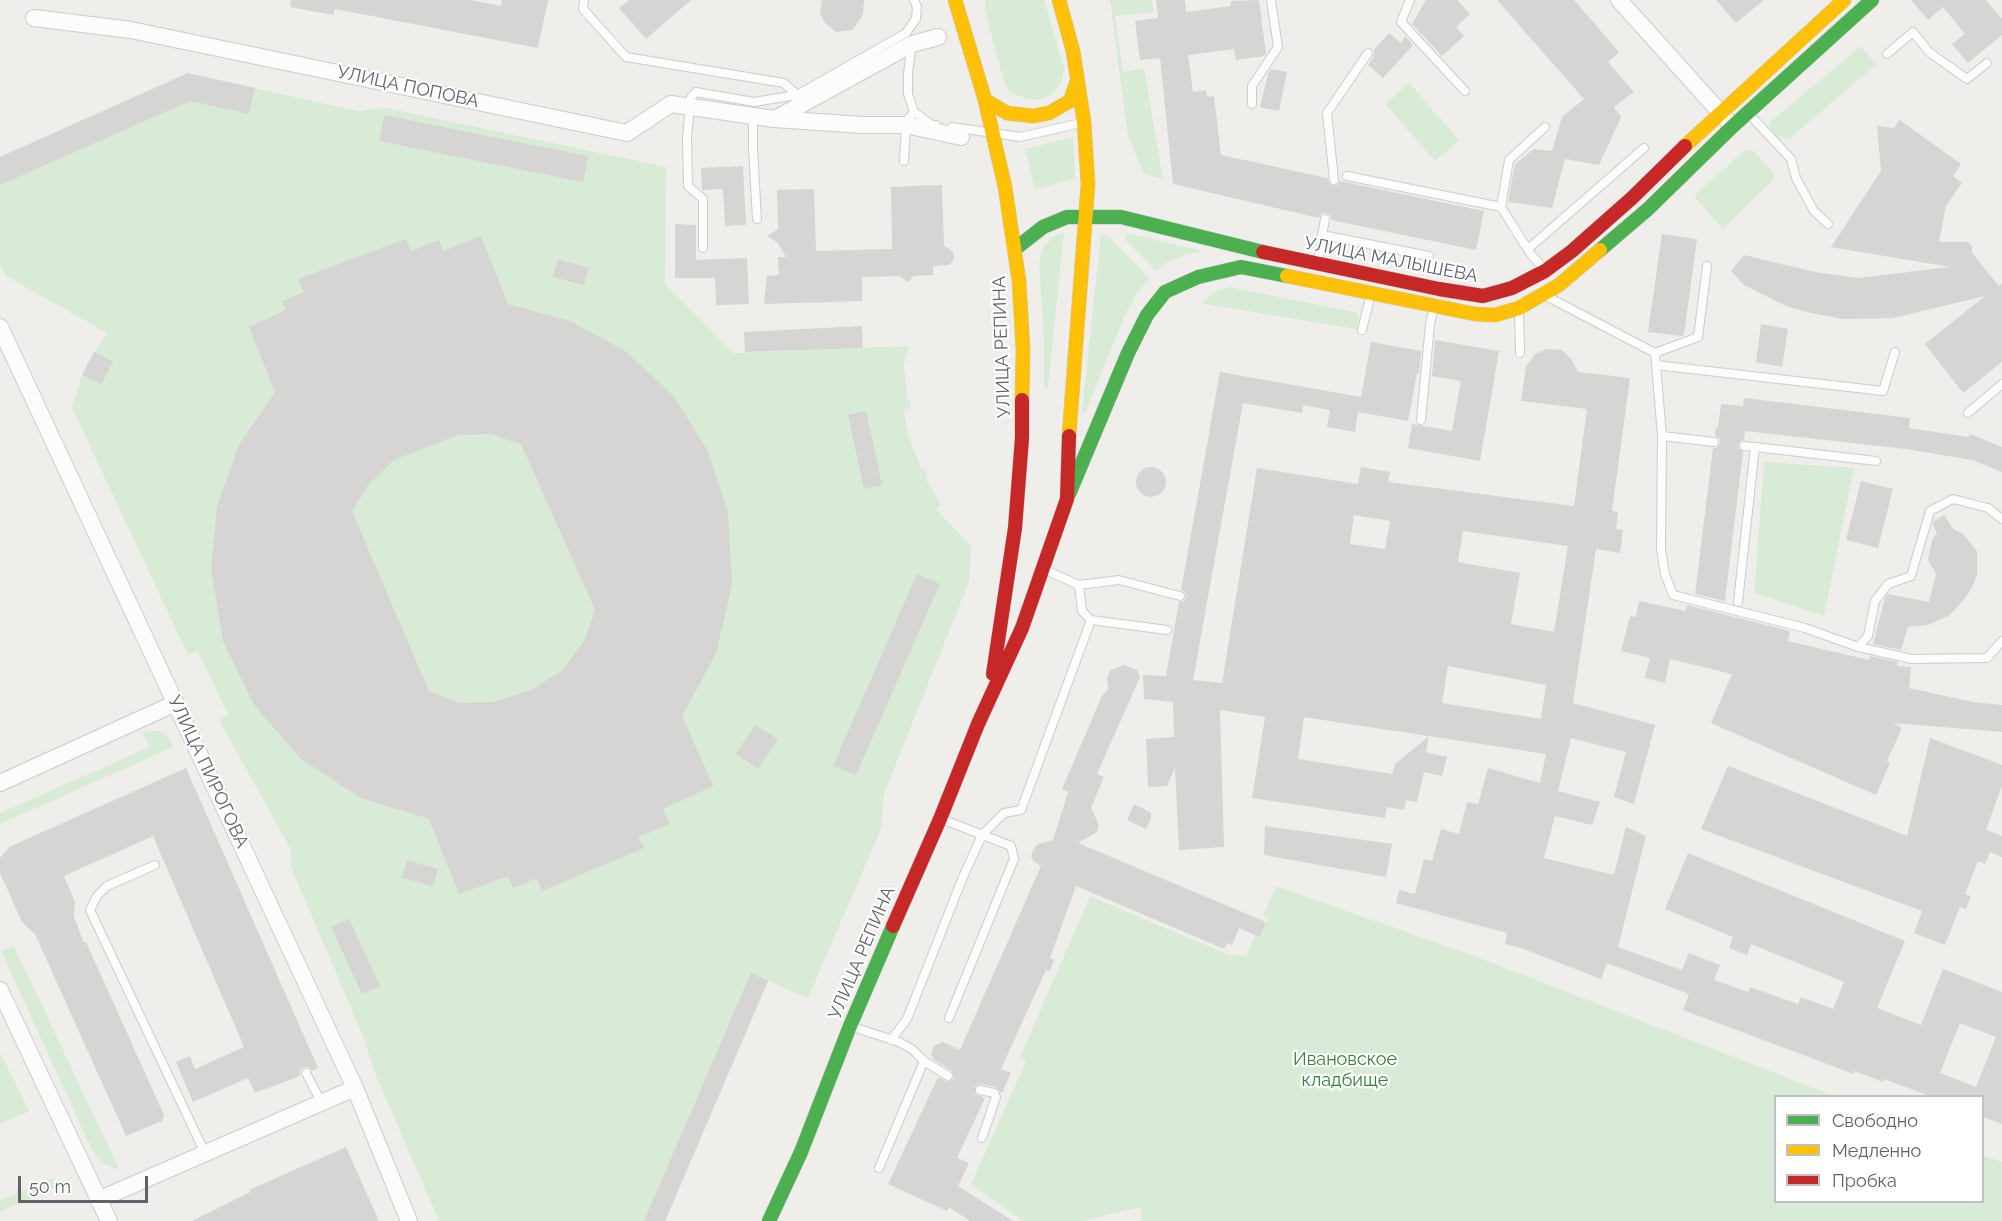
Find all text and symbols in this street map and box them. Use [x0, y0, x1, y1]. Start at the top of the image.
street label: УЛИЦА ПОПОВА [335, 61, 481, 113]
street label: УЛИЦА МАЛЫШЕВА [1303, 233, 1479, 287]
street label: УЛИЦА РЕПИНА [989, 276, 1015, 418]
street label: УЛИЦА ПИРОГОВА [163, 692, 253, 852]
street label: УЛИЦА РЕПИНА [824, 883, 900, 1023]
park label: Ивановское кладбище [1293, 1049, 1397, 1092]
legend [1774, 1095, 1984, 1203]
text: Свободно [1832, 1110, 1918, 1131]
text: Медленно [1832, 1140, 1921, 1161]
scale bar [21, 1164, 152, 1202]
text: Пробка [1832, 1170, 1897, 1191]
text: 50 m [29, 1176, 71, 1197]

